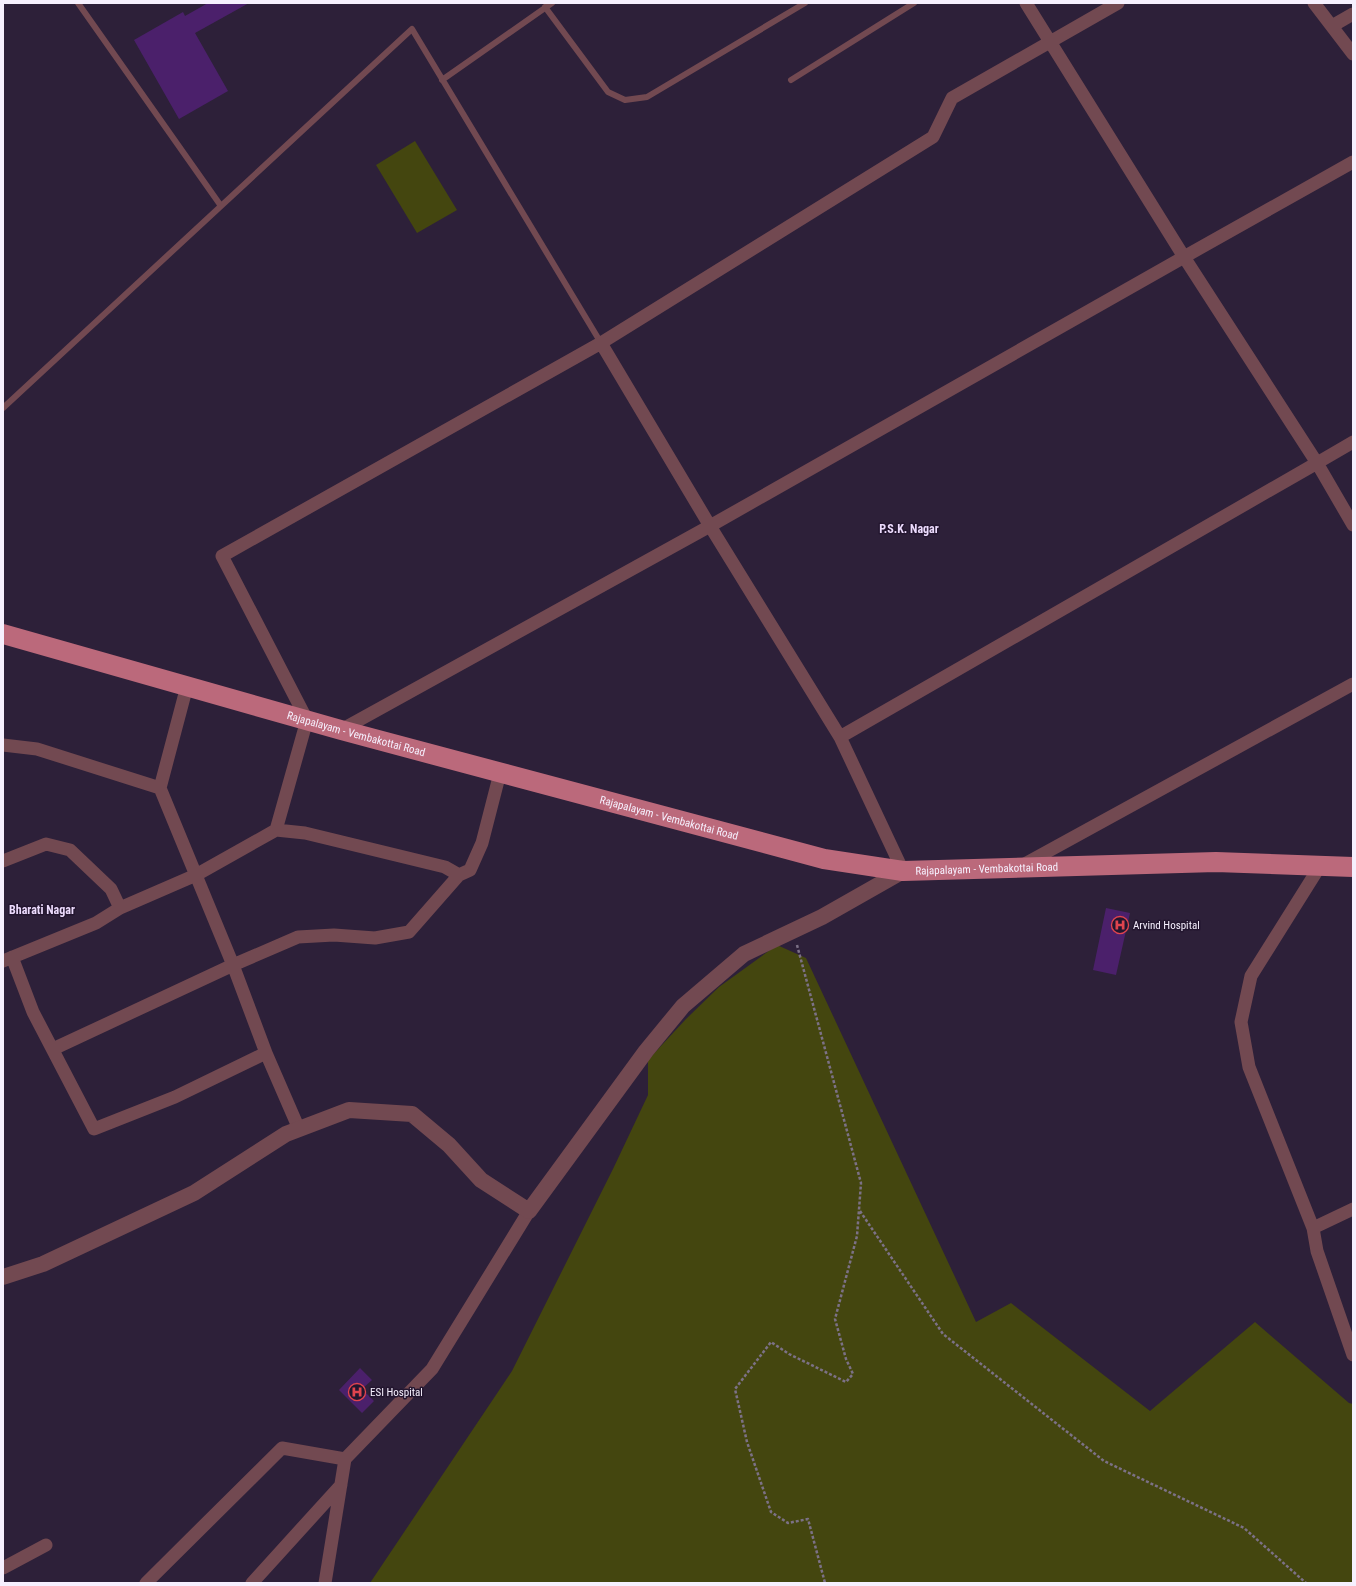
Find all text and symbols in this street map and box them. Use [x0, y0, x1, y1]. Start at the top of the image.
district label: P.S.K. Nagar [879, 522, 939, 536]
street label: Rajapalayam - Vembakottai Road [285, 709, 427, 759]
street label: Rajapalayam - Vembakottai Road [598, 793, 740, 843]
street label: Rajapalayam - Vembakottai Road [915, 861, 1058, 878]
district label: Bharati Nagar [9, 903, 75, 917]
hospital icon: Arvind Hospital [1110, 915, 1130, 935]
place label: Arvind Hospital [1133, 919, 1200, 932]
hospital icon: ESI Hospital [347, 1382, 367, 1402]
place label: ESI Hospital [370, 1386, 423, 1399]

